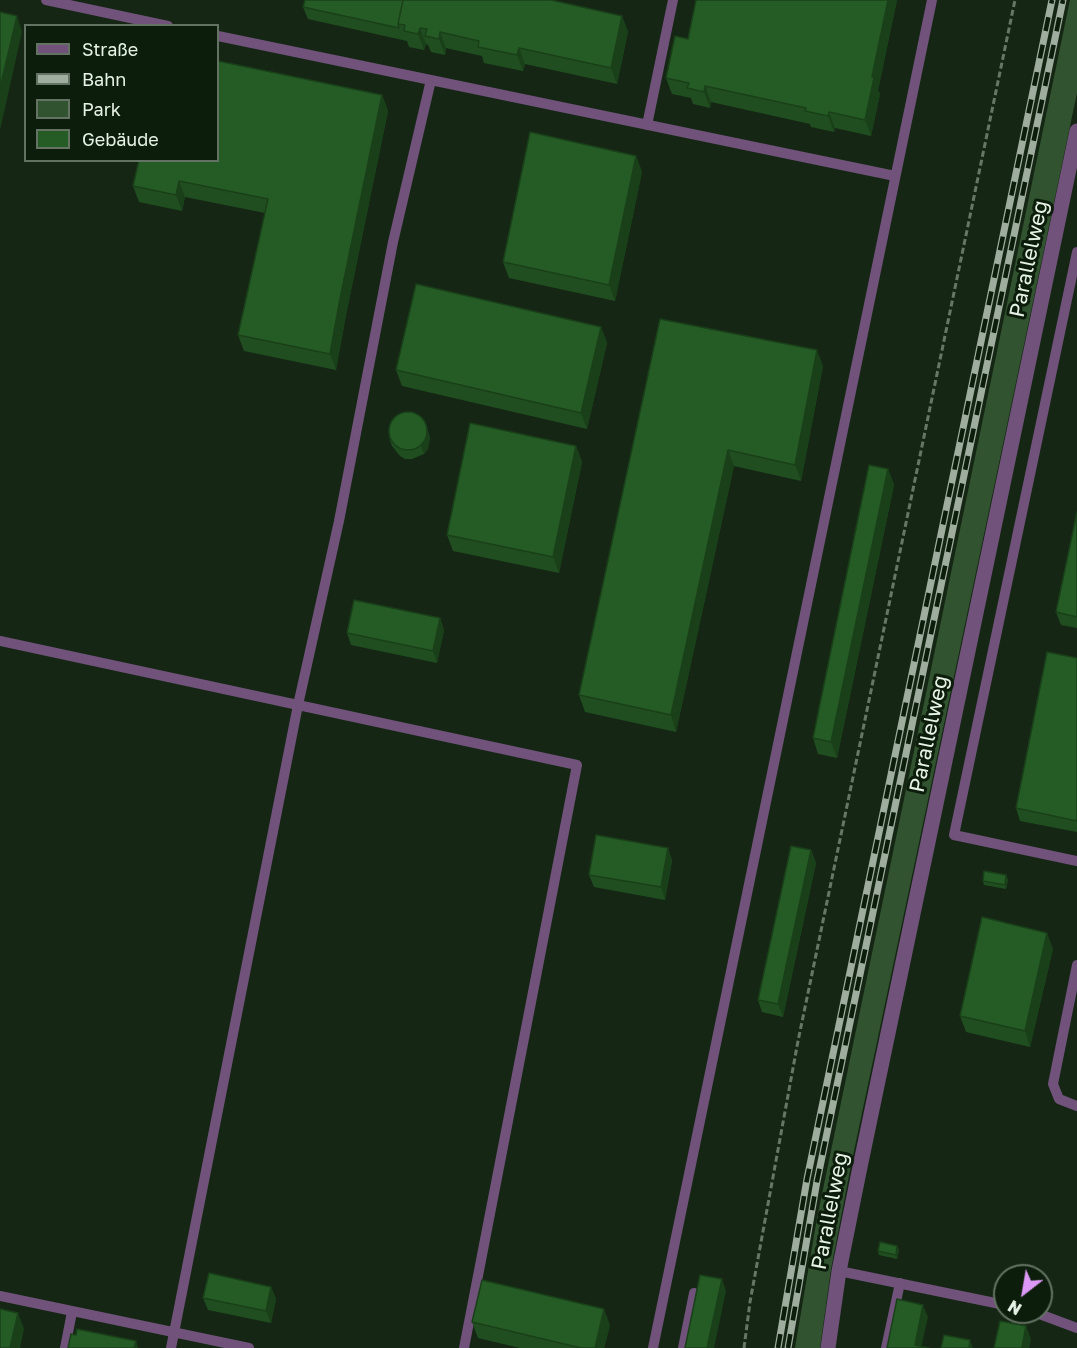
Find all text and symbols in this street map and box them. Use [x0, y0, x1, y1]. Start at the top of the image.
legend [24, 24, 219, 162]
text: Straße [82, 38, 138, 60]
text: Bahn [82, 68, 126, 90]
text: Park [82, 98, 121, 120]
text: Gebäude [82, 128, 159, 150]
street label: Parallelweg [1004, 198, 1054, 320]
street label: Parallelweg [904, 673, 954, 795]
street label: Parallelweg [806, 1150, 854, 1272]
north arrow [993, 1264, 1053, 1324]
text: N [1004, 1296, 1025, 1319]

